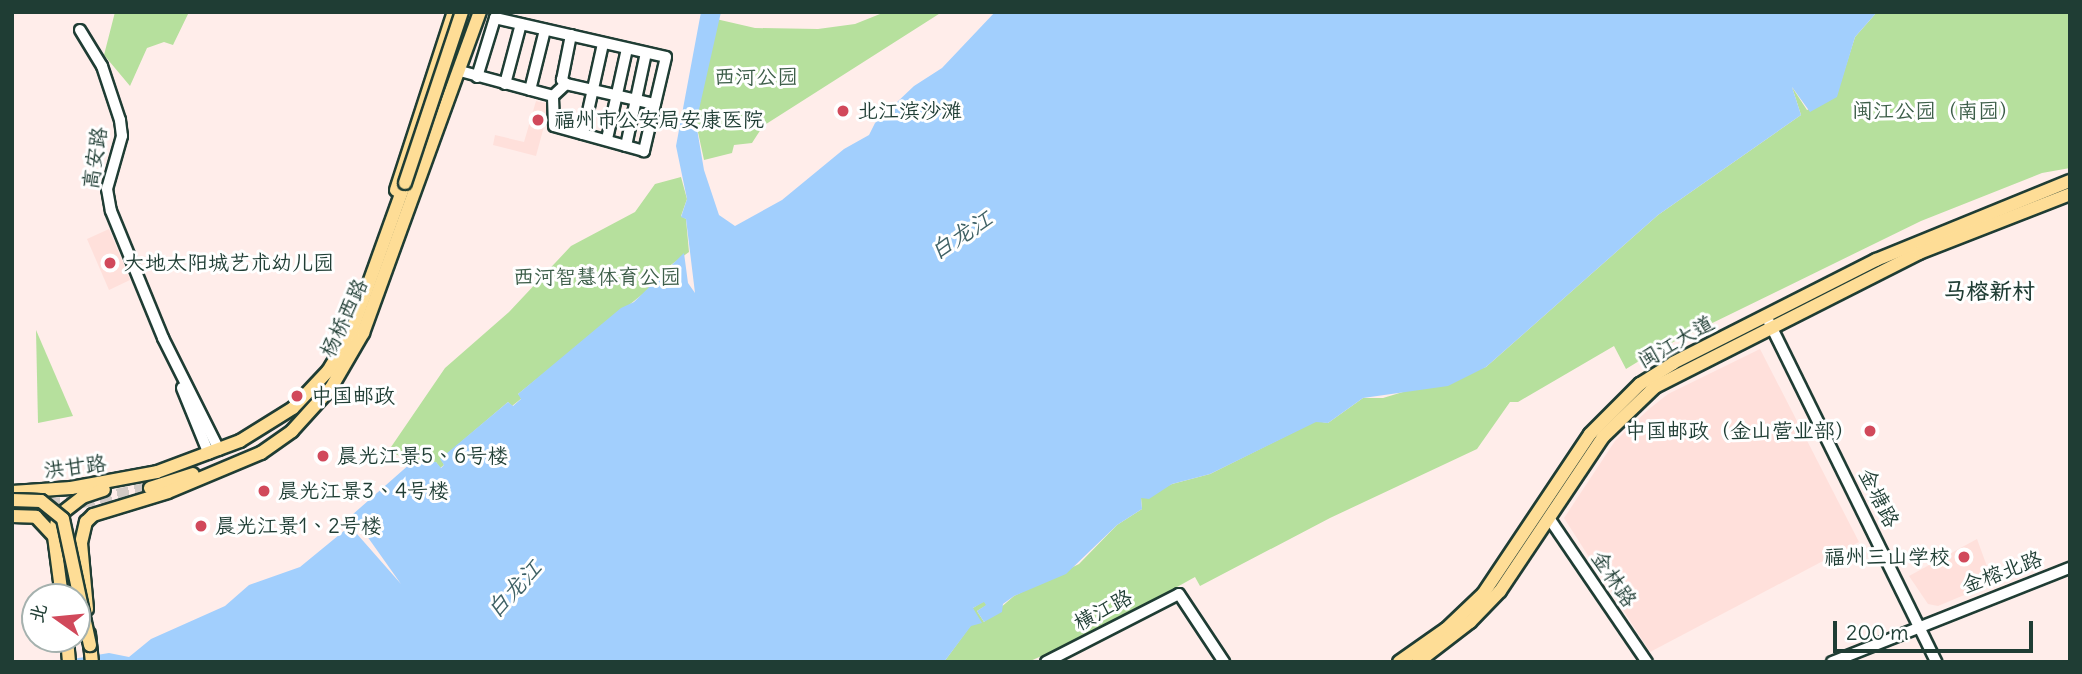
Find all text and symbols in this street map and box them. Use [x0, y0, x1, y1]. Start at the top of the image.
park label: 西河公园 [714, 64, 798, 90]
place label: 北江滨沙滩 [857, 98, 962, 124]
park label: 闽江公园（南园） [1852, 98, 2020, 124]
marker: 北江滨沙滩 [835, 103, 851, 119]
place label: 福州市公安局安康医院 [554, 107, 764, 133]
marker: 福州市公安局安康医院 [528, 110, 548, 130]
street label: 高安路 [78, 125, 112, 191]
water label: 白龙江 [925, 205, 997, 265]
place label: 大地太阳城艺术幼儿园 [124, 250, 334, 276]
marker: 大地太阳城艺术幼儿园 [102, 255, 118, 271]
park label: 西河智慧体育公园 [513, 264, 681, 290]
street label: 杨桥西路 [315, 275, 373, 361]
district label: 马榕新村 [1943, 277, 2035, 305]
street label: 闽江大道 [1633, 310, 1719, 374]
place label: 中国邮政 [311, 383, 395, 409]
marker: 中国邮政 [289, 388, 305, 404]
place label: 中国邮政（金山营业部） [1625, 418, 1856, 444]
marker: 中国邮政（金山营业部） [1862, 423, 1878, 439]
place label: 晨光江景5、6号楼 [337, 443, 508, 469]
marker: 晨光江景5、6号楼 [315, 448, 331, 464]
street label: 洪甘路 [42, 451, 108, 483]
street label: 金塘路 [1853, 464, 1905, 532]
place label: 晨光江景3、4号楼 [278, 478, 449, 504]
marker: 晨光江景3、4号楼 [256, 483, 272, 499]
place label: 晨光江景1、2号楼 [215, 513, 382, 539]
marker: 晨光江景1、2号楼 [193, 518, 209, 534]
place label: 福州三山学校 [1824, 544, 1950, 570]
street label: 金林路 [1586, 546, 1642, 612]
street label: 金榕北路 [1958, 546, 2046, 598]
marker: 福州三山学校 [1956, 549, 1972, 565]
water label: 白龙江 [480, 554, 548, 624]
north arrow [21, 583, 91, 653]
street label: 横江路 [1069, 584, 1137, 636]
text: 北 [24, 601, 52, 625]
scale bar [1837, 608, 2036, 652]
text: 200 m [1846, 619, 1909, 646]

